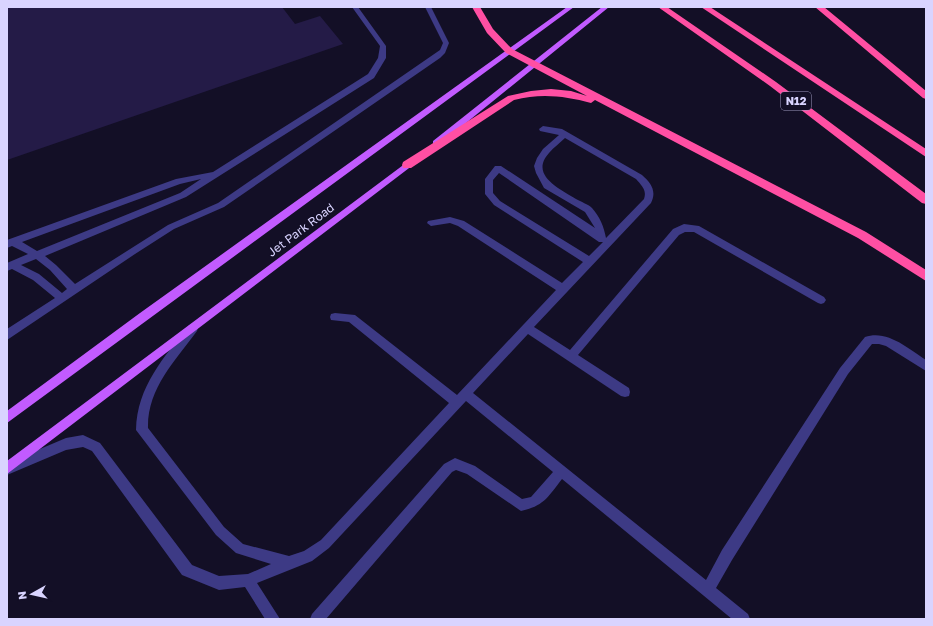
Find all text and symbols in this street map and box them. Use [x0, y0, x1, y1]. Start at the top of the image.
road number: N12 [781, 92, 811, 110]
street label: Jet Park Road [264, 200, 337, 260]
north arrow [12, 574, 52, 614]
text: N [15, 590, 29, 601]

